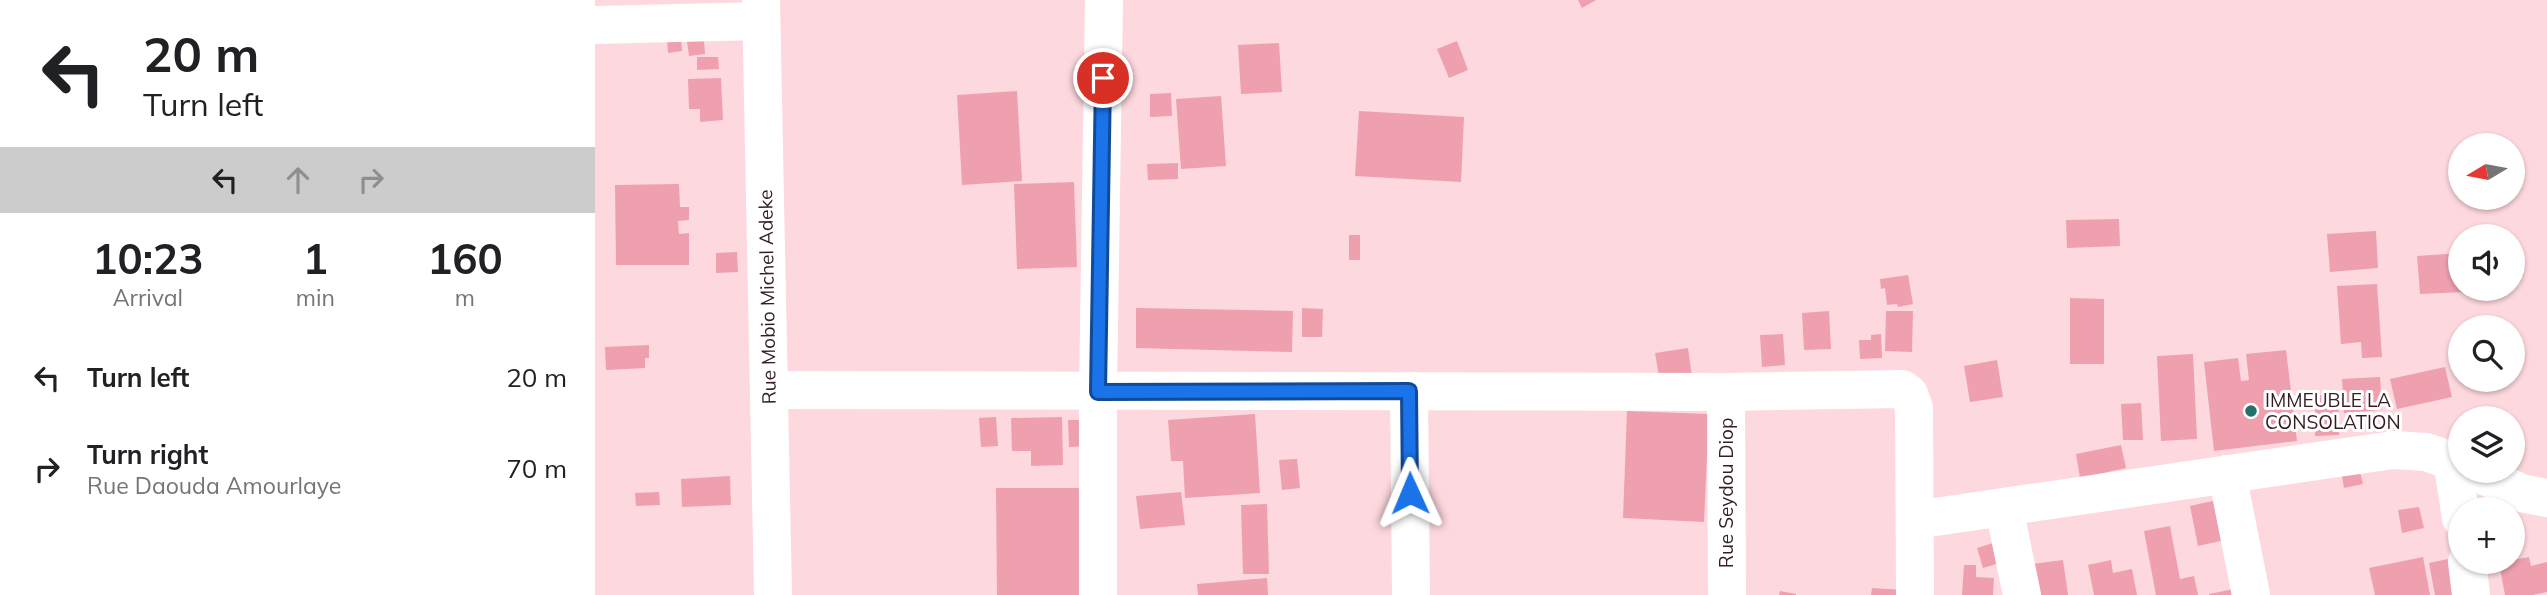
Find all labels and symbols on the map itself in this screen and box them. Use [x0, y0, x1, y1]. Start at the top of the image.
pin [1073, 48, 1133, 108]
north arrow [2448, 133, 2525, 210]
street label: Rue Mobio Michel Adeke [753, 189, 781, 405]
place label: IMMEUBLE LA CONSOLATION [2265, 388, 2401, 434]
marker: IMMEUBLE LA CONSOLATION [2243, 403, 2259, 419]
street label: Rue Seydou Diop [1714, 418, 1738, 568]
position arrow [1373, 456, 1447, 530]

